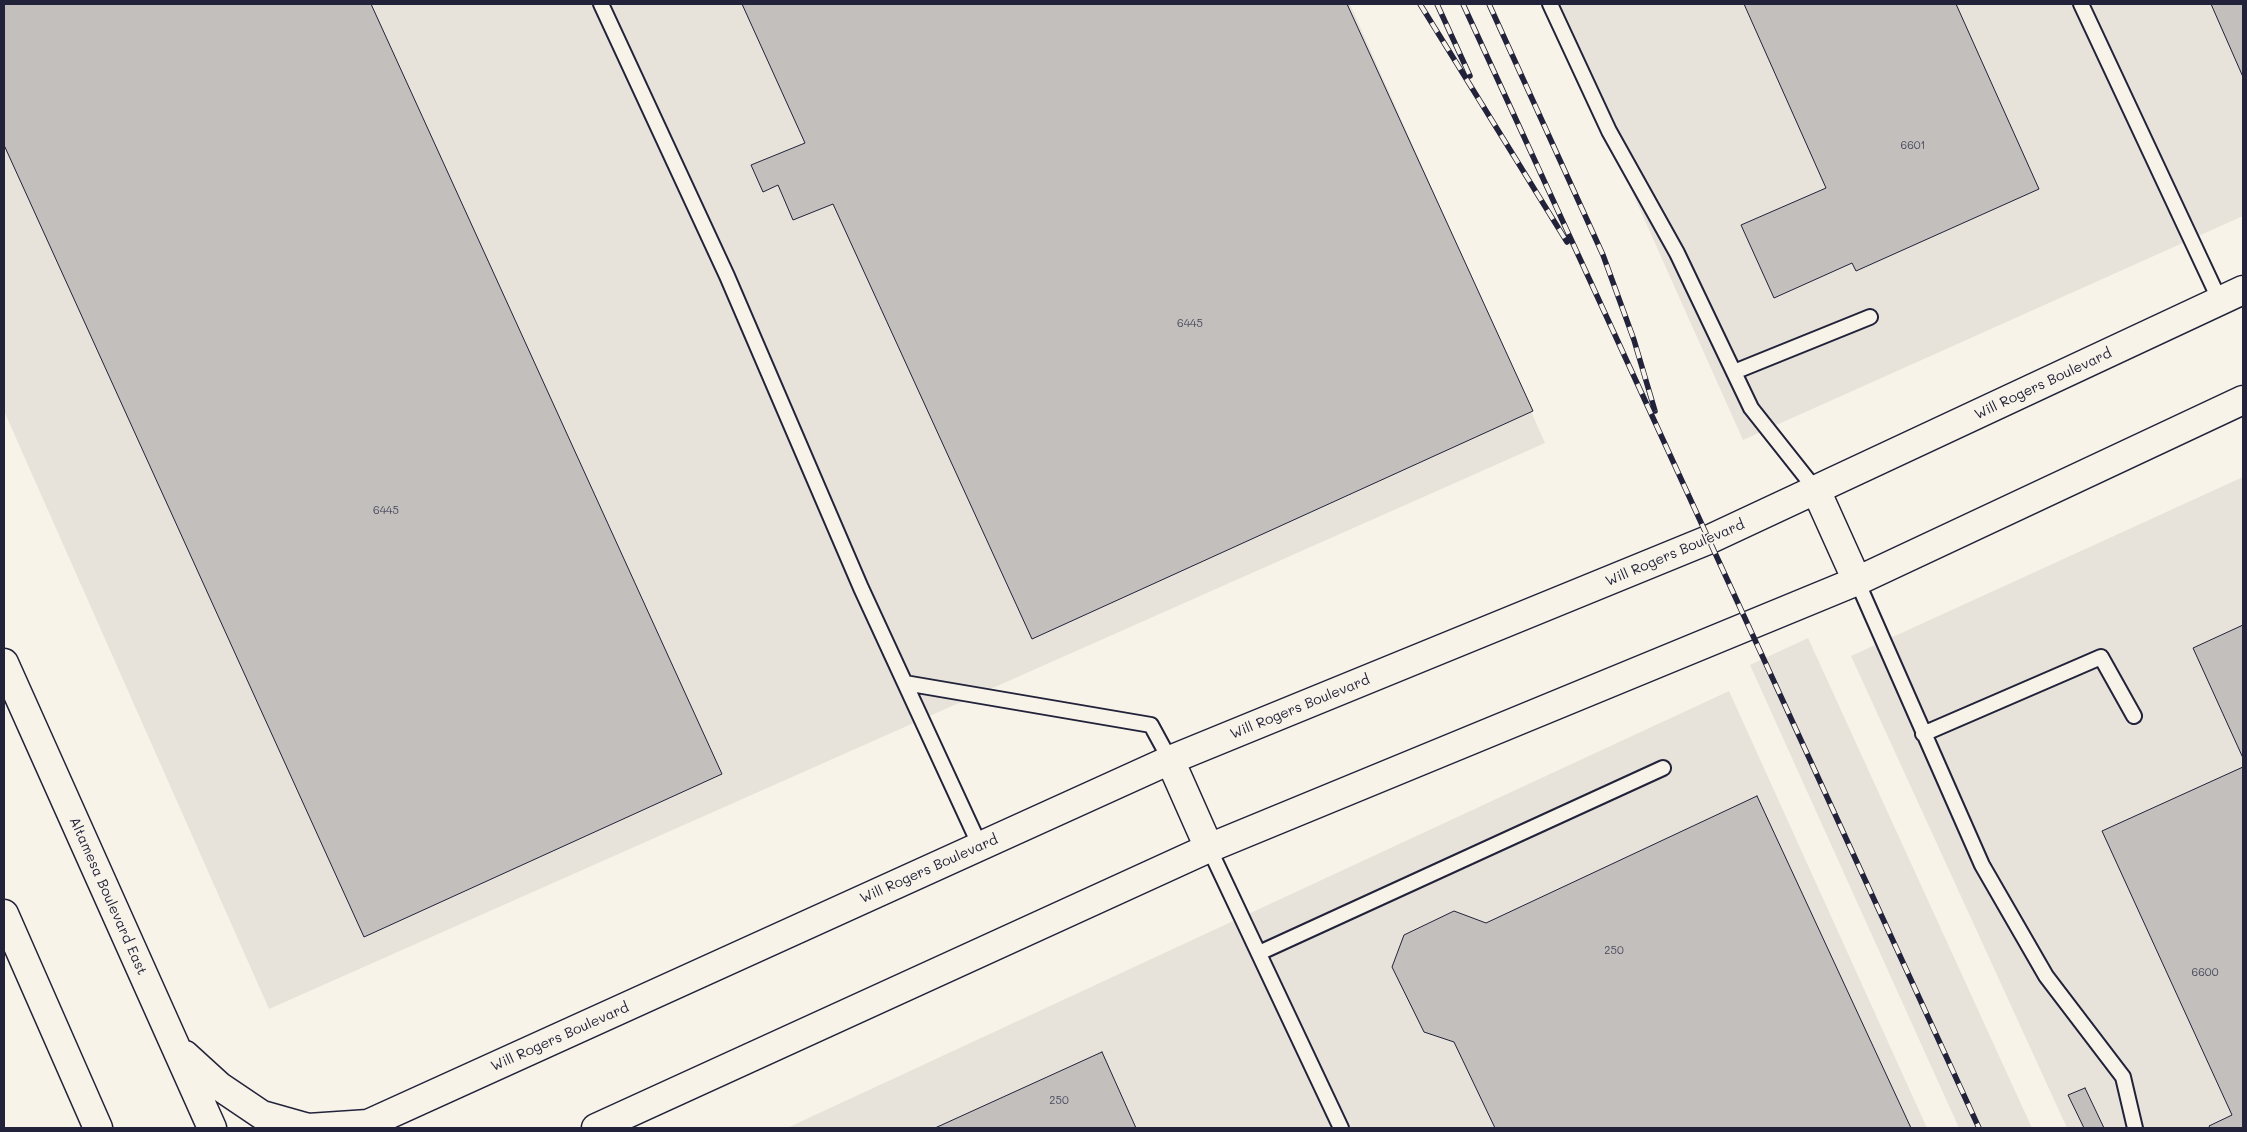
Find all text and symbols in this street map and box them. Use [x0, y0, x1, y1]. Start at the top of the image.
house number: 6601 [1901, 139, 1925, 153]
house number: 6445 [1177, 317, 1203, 331]
street label: Will Rogers Boulevard [1972, 345, 2114, 423]
house number: 6445 [373, 504, 399, 518]
street label: Will Rogers Boulevard [1603, 516, 1747, 590]
street label: Will Rogers Boulevard [1228, 671, 1372, 743]
street label: Altamesa Boulevard East [66, 814, 150, 978]
street label: Will Rogers Boulevard [857, 831, 1001, 907]
house number: 250 [1604, 944, 1624, 958]
house number: 6600 [2192, 966, 2218, 980]
street label: Will Rogers Boulevard [488, 999, 632, 1075]
house number: 250 [1049, 1094, 1069, 1108]

